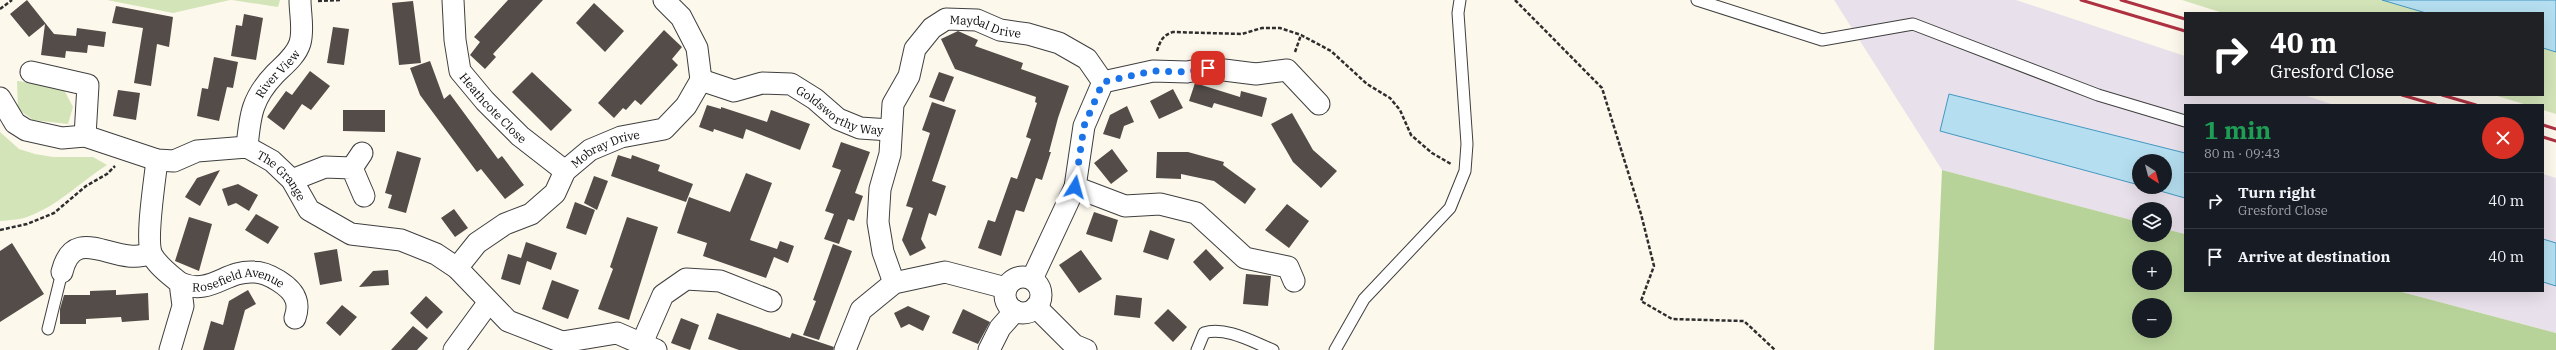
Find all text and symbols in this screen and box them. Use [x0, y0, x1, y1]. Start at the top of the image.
street label: Maydal Drive [949, 12, 1022, 40]
text: 40 m [2270, 24, 2337, 61]
icon: right [2204, 28, 2256, 80]
street label: River View [252, 46, 303, 100]
pin [1191, 51, 1225, 85]
icon: arrive [1197, 57, 1219, 79]
text: Gresford Close [2270, 60, 2394, 83]
street label: Heathcote Close [457, 69, 530, 146]
street label: Goldsworthy Way [794, 82, 885, 137]
text: 1 min [2204, 114, 2271, 146]
button: close [2482, 117, 2524, 159]
street label: Mobray Drive [567, 126, 641, 171]
text: 80 m · 09:43 [2204, 145, 2280, 162]
street label: The Grange [255, 147, 310, 203]
north arrow [2132, 154, 2172, 194]
map controls [2132, 154, 2172, 338]
position arrow [1054, 166, 1096, 208]
text: Turn right [2238, 183, 2316, 202]
icon: right [2204, 190, 2226, 212]
text: 40 m [2488, 191, 2524, 210]
button: layers [2132, 202, 2172, 242]
text: Gresford Close [2238, 202, 2328, 219]
icon: arrive [2204, 246, 2226, 268]
text: Arrive at destination [2238, 247, 2390, 266]
text: 40 m [2488, 247, 2524, 266]
button: + [2132, 250, 2172, 290]
street label: Rosefield Avenue [192, 264, 288, 294]
button: − [2132, 298, 2172, 338]

